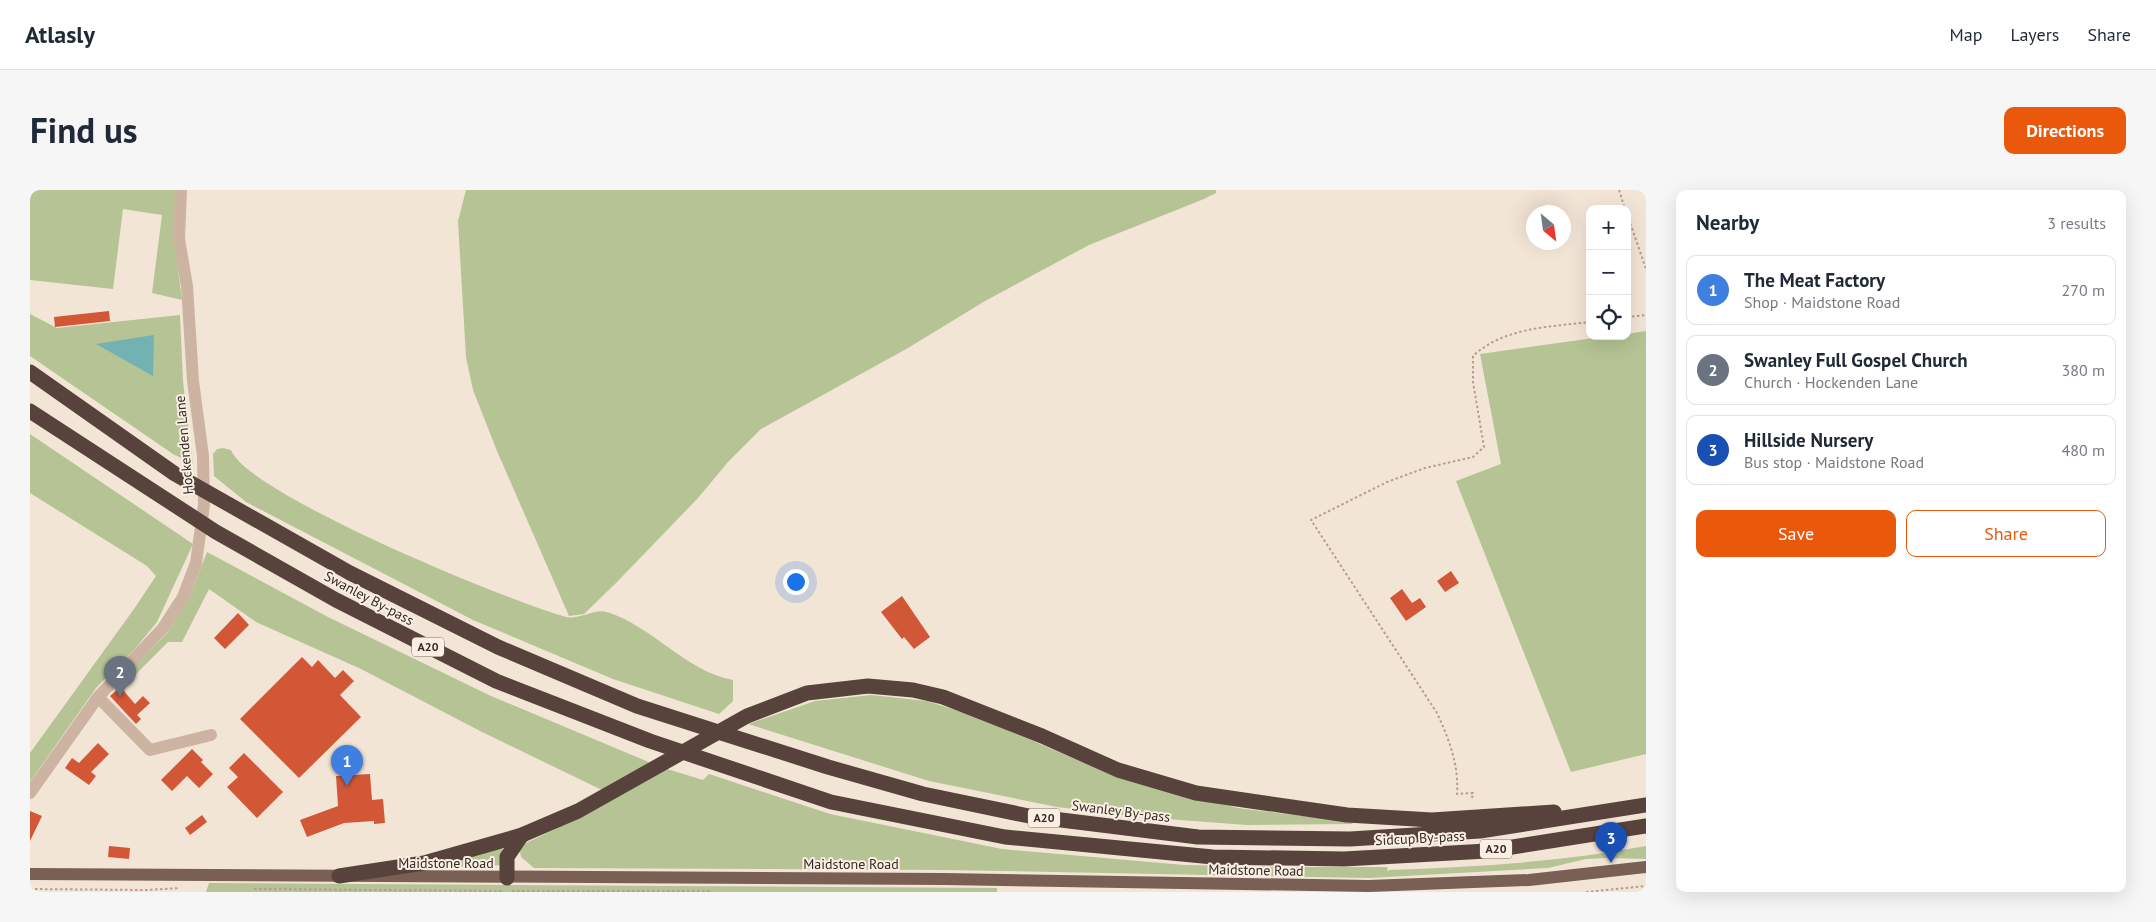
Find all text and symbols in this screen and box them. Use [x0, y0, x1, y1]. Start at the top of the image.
text: Atlasly [25, 19, 95, 50]
text: Map [1950, 23, 1982, 46]
text: Layers [2010, 23, 2059, 46]
text: Share [2087, 23, 2131, 46]
text: Find us [30, 107, 138, 153]
button: Directions [2004, 107, 2126, 154]
north arrow [1526, 205, 1571, 250]
map controls [1586, 205, 1631, 340]
button: + [1586, 205, 1631, 250]
text: Nearby [1696, 209, 1759, 236]
text: 3 results [2047, 213, 2106, 233]
button: − [1586, 250, 1631, 295]
text: The Meat Factory [1744, 268, 1885, 292]
text: 1 [1708, 280, 1718, 300]
text: 270 m [2062, 280, 2105, 300]
text: Shop · Maidstone Road [1744, 292, 1900, 312]
button: locate [1586, 295, 1631, 340]
text: Swanley Full Gospel Church [1744, 348, 1968, 372]
text: 2 [1708, 360, 1718, 380]
text: 380 m [2062, 360, 2105, 380]
text: Church · Hockenden Lane [1744, 372, 1918, 392]
street label: Hockenden Lane [171, 395, 197, 495]
text: Hillside Nursery [1744, 428, 1873, 452]
text: 3 [1708, 440, 1718, 460]
text: 480 m [2062, 440, 2105, 460]
text: Bus stop · Maidstone Road [1744, 452, 1924, 472]
button: Save [1696, 510, 1896, 557]
button: Share [1906, 510, 2106, 557]
street label: Swanley By-pass [321, 567, 417, 629]
your location [783, 569, 809, 595]
road number: A20 [412, 638, 444, 657]
pin: 2 [104, 656, 136, 697]
pin: 1 [331, 745, 363, 786]
street label: Swanley By-pass [1071, 796, 1171, 826]
road number: A20 [1028, 808, 1060, 828]
pin: 3 [1595, 822, 1627, 863]
street label: Sidcup By-pass [1375, 827, 1465, 849]
road number: A20 [1480, 840, 1512, 859]
street label: Maidstone Road [398, 854, 494, 872]
street label: Maidstone Road [803, 855, 899, 873]
street label: Maidstone Road [1208, 860, 1304, 880]

